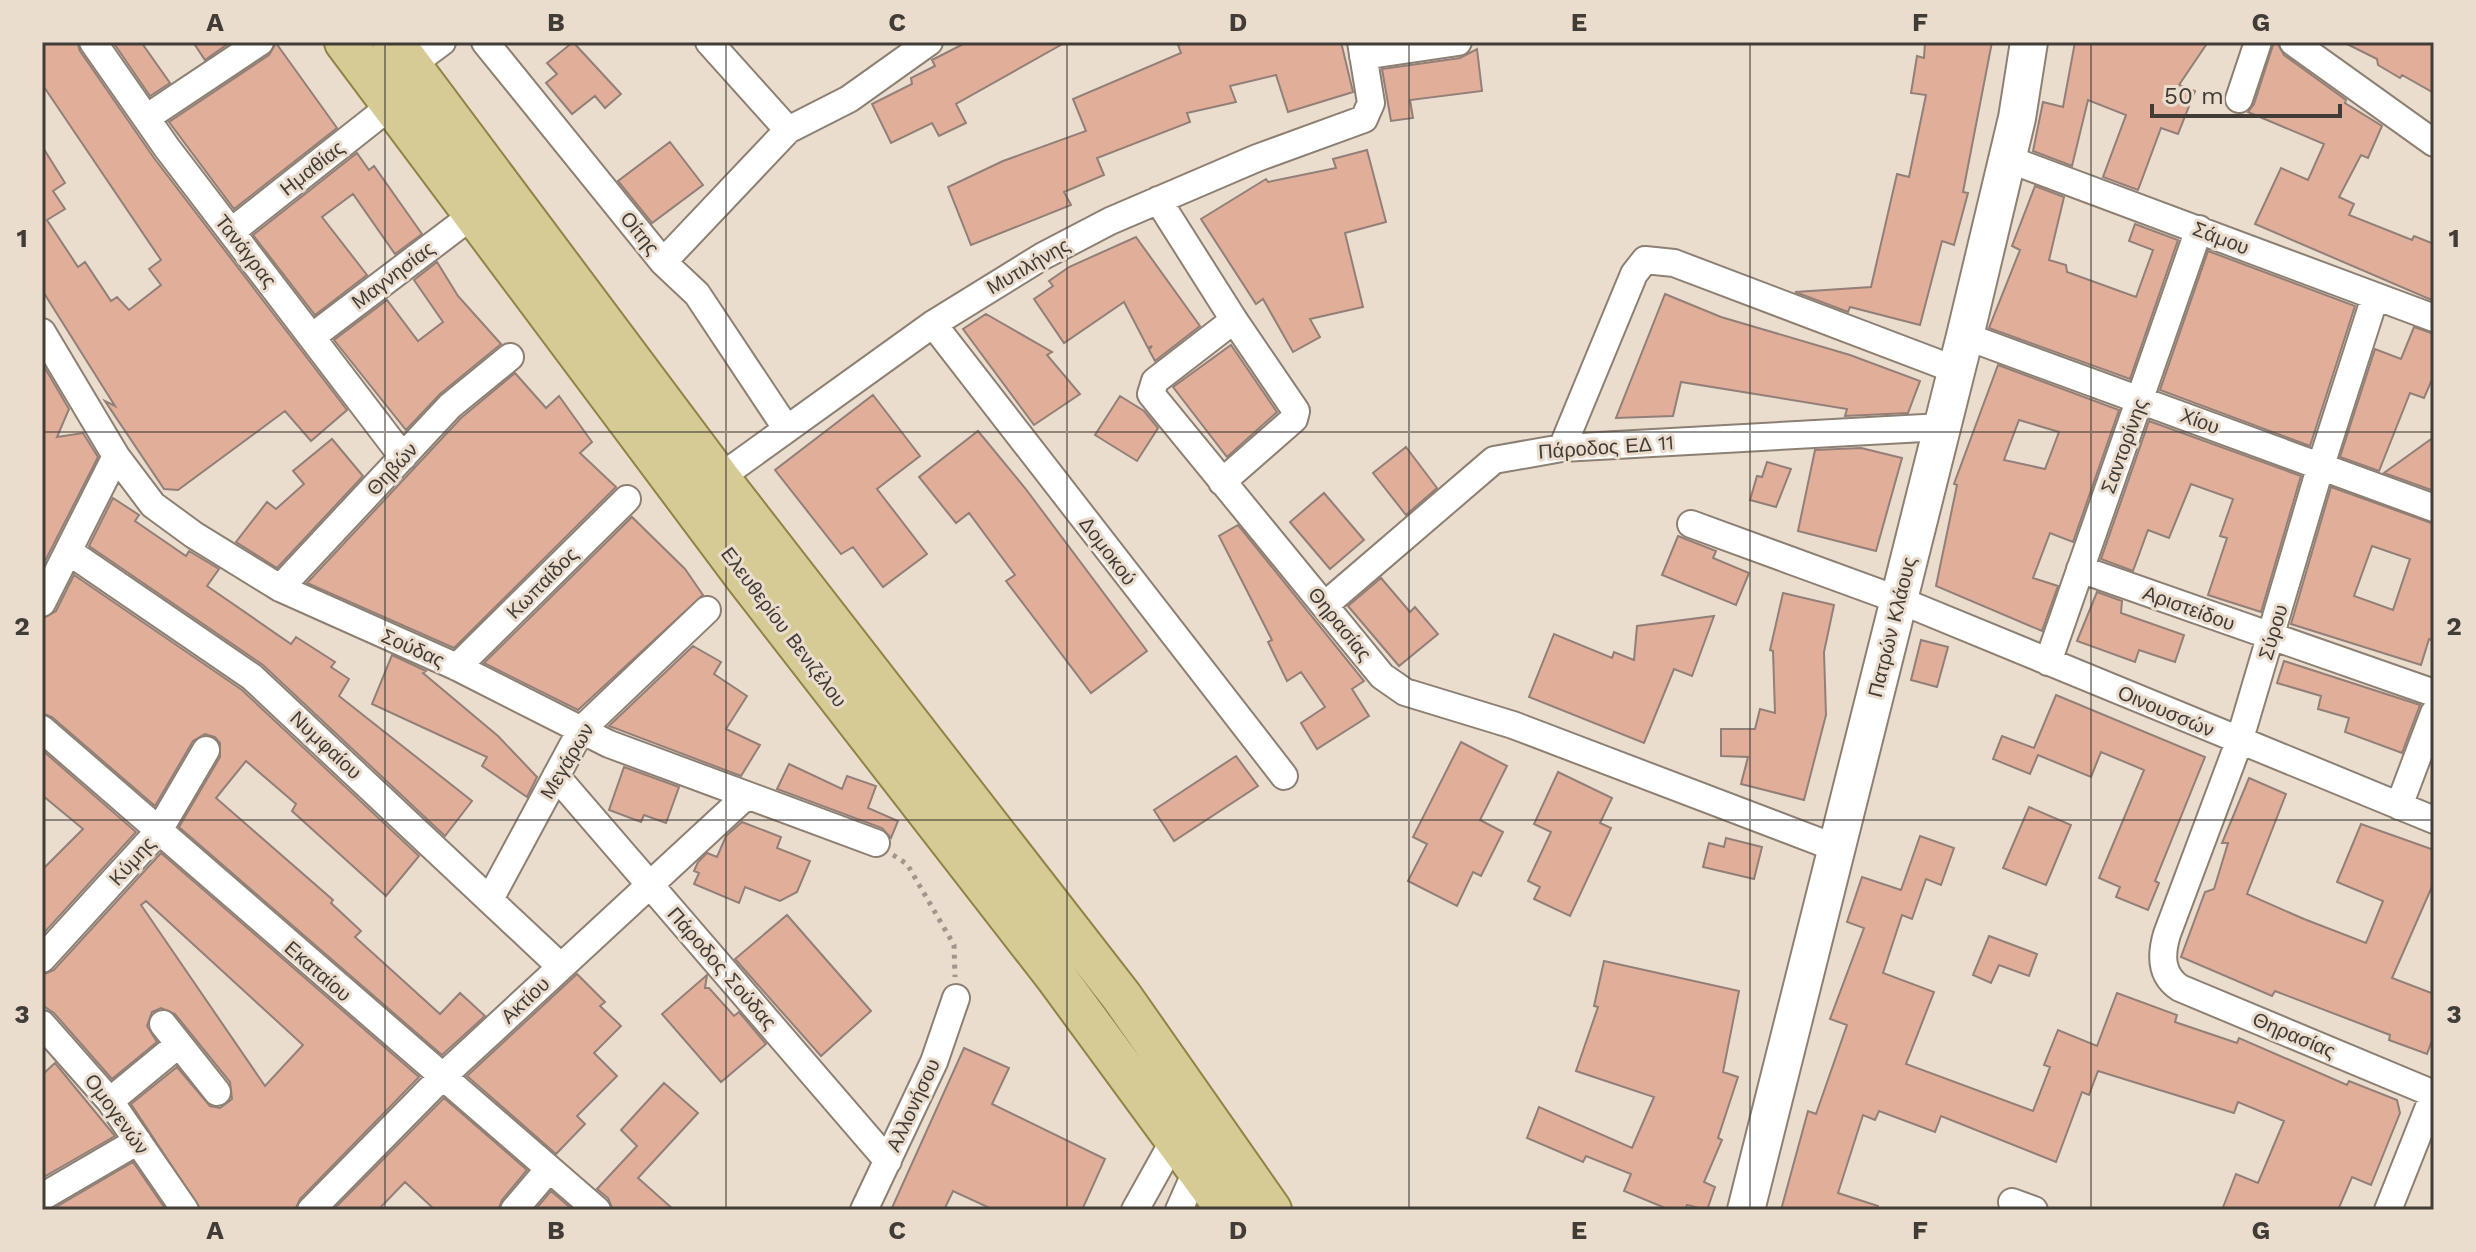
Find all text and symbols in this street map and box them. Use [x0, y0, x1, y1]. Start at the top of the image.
text: A [206, 7, 224, 37]
text: B [547, 7, 565, 37]
text: C [888, 7, 906, 37]
text: D [1229, 7, 1247, 37]
text: E [1571, 7, 1587, 37]
text: F [1912, 7, 1928, 37]
text: G [2252, 7, 2270, 37]
scale bar [2152, 68, 2340, 118]
text: 50 m [2164, 82, 2224, 110]
street label: Ημαθίας [275, 135, 349, 201]
street label: Οίτης [615, 207, 665, 260]
street label: Τανάγρας [210, 210, 282, 292]
street label: Σάμου [2189, 216, 2253, 260]
text: 1 [16, 223, 28, 253]
text: 1 [2448, 223, 2460, 253]
street label: Μυτιλήνης [982, 232, 1074, 299]
street label: Μαγνησίας [347, 236, 439, 314]
street label: Σαντορίνης [2096, 395, 2152, 497]
street label: Χίου [2177, 403, 2223, 439]
street label: Πάροδος ΕΔ 11 [1537, 430, 1675, 464]
street label: Θηβών [361, 437, 423, 501]
street label: Δομοκού [1074, 512, 1142, 590]
street label: Κωπαίδος [501, 542, 583, 624]
street label: Ελευθερίου Βενιζέλου [716, 542, 852, 712]
street label: Πατρών Κλάους [1863, 554, 1921, 700]
street label: Αριστείδου [2140, 580, 2238, 636]
street label: Θηρασίας [1303, 582, 1377, 666]
street label: Σύρου [2253, 601, 2293, 663]
text: 2 [14, 611, 30, 641]
text: 2 [2446, 611, 2462, 641]
street label: Σούδας [378, 623, 449, 673]
street label: Οινουσσών [2114, 680, 2218, 742]
street label: Νυμφαίου [285, 706, 367, 784]
street label: Μεγάρων [535, 719, 599, 803]
street label: Κύμης [104, 831, 160, 890]
street label: Πάροδος Σούδας [662, 902, 782, 1034]
street label: Εκαταίου [280, 936, 356, 1006]
street label: Ακτίου [496, 972, 554, 1028]
text: 3 [14, 999, 30, 1029]
text: 3 [2446, 999, 2462, 1029]
street label: Θηρασίας [2249, 1007, 2339, 1063]
street label: Αλλονήσου [881, 1055, 945, 1155]
street label: Ομογενών [80, 1069, 154, 1159]
text: A [206, 1215, 224, 1245]
text: B [547, 1215, 565, 1245]
text: C [888, 1215, 906, 1245]
text: D [1229, 1215, 1247, 1245]
text: E [1571, 1215, 1587, 1245]
text: F [1912, 1215, 1928, 1245]
text: G [2252, 1215, 2270, 1245]

